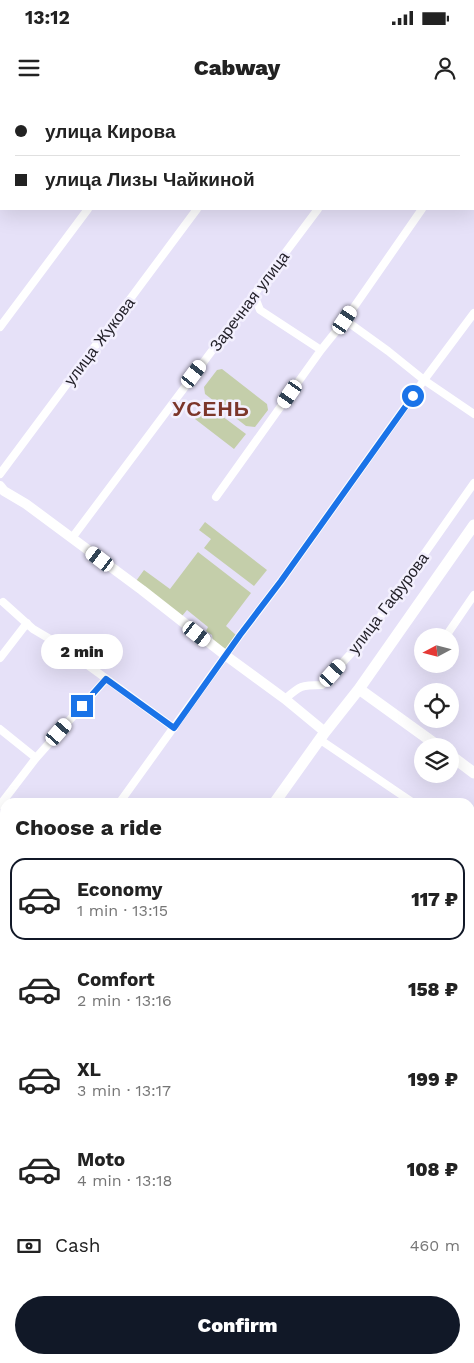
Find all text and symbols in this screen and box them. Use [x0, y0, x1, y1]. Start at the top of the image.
text: 13:12 [25, 6, 70, 29]
icon: menu [15, 54, 43, 82]
icon: person [431, 54, 459, 82]
text: Cabway [194, 55, 280, 80]
text: улица Кирова [45, 120, 175, 143]
text: улица Лизы Чайкиной [45, 168, 255, 191]
street label: Заречная улица [206, 248, 293, 355]
street label: улица Жукова [60, 293, 139, 389]
car [330, 303, 359, 337]
car [178, 358, 209, 390]
car [275, 377, 304, 411]
route start [402, 385, 424, 407]
district label: УСЕНЬ [172, 396, 250, 421]
car [83, 544, 116, 574]
street label: улица Гафурова [344, 549, 433, 658]
car [180, 619, 213, 649]
north arrow [414, 628, 459, 672]
map controls [414, 628, 459, 783]
callout: 2 min [41, 634, 123, 668]
text: 2 min [60, 642, 104, 661]
car [317, 657, 348, 689]
button: locate [414, 683, 459, 728]
route end [71, 695, 93, 717]
car [43, 716, 74, 748]
button: layers [414, 738, 459, 783]
text: Choose a ride [15, 815, 162, 840]
icon: car [17, 877, 62, 922]
text: Economy [77, 878, 162, 901]
text: 117 ₽ [411, 888, 458, 911]
text: 1 min · 13:15 [77, 901, 168, 920]
icon: car [17, 967, 62, 1012]
text: Comfort [77, 968, 155, 991]
text: 158 ₽ [408, 978, 458, 1001]
text: 2 min · 13:16 [77, 991, 172, 1010]
icon: car [17, 1057, 62, 1102]
text: XL [77, 1058, 101, 1081]
text: 199 ₽ [408, 1068, 458, 1091]
text: 3 min · 13:17 [77, 1081, 171, 1100]
icon: car [17, 1147, 62, 1192]
text: Moto [77, 1148, 125, 1171]
text: 108 ₽ [407, 1158, 458, 1181]
text: 4 min · 13:18 [77, 1171, 172, 1190]
icon: cash [15, 1232, 43, 1260]
text: Cash [55, 1234, 101, 1257]
text: 460 m [410, 1236, 460, 1255]
button: Confirm [15, 1296, 460, 1354]

